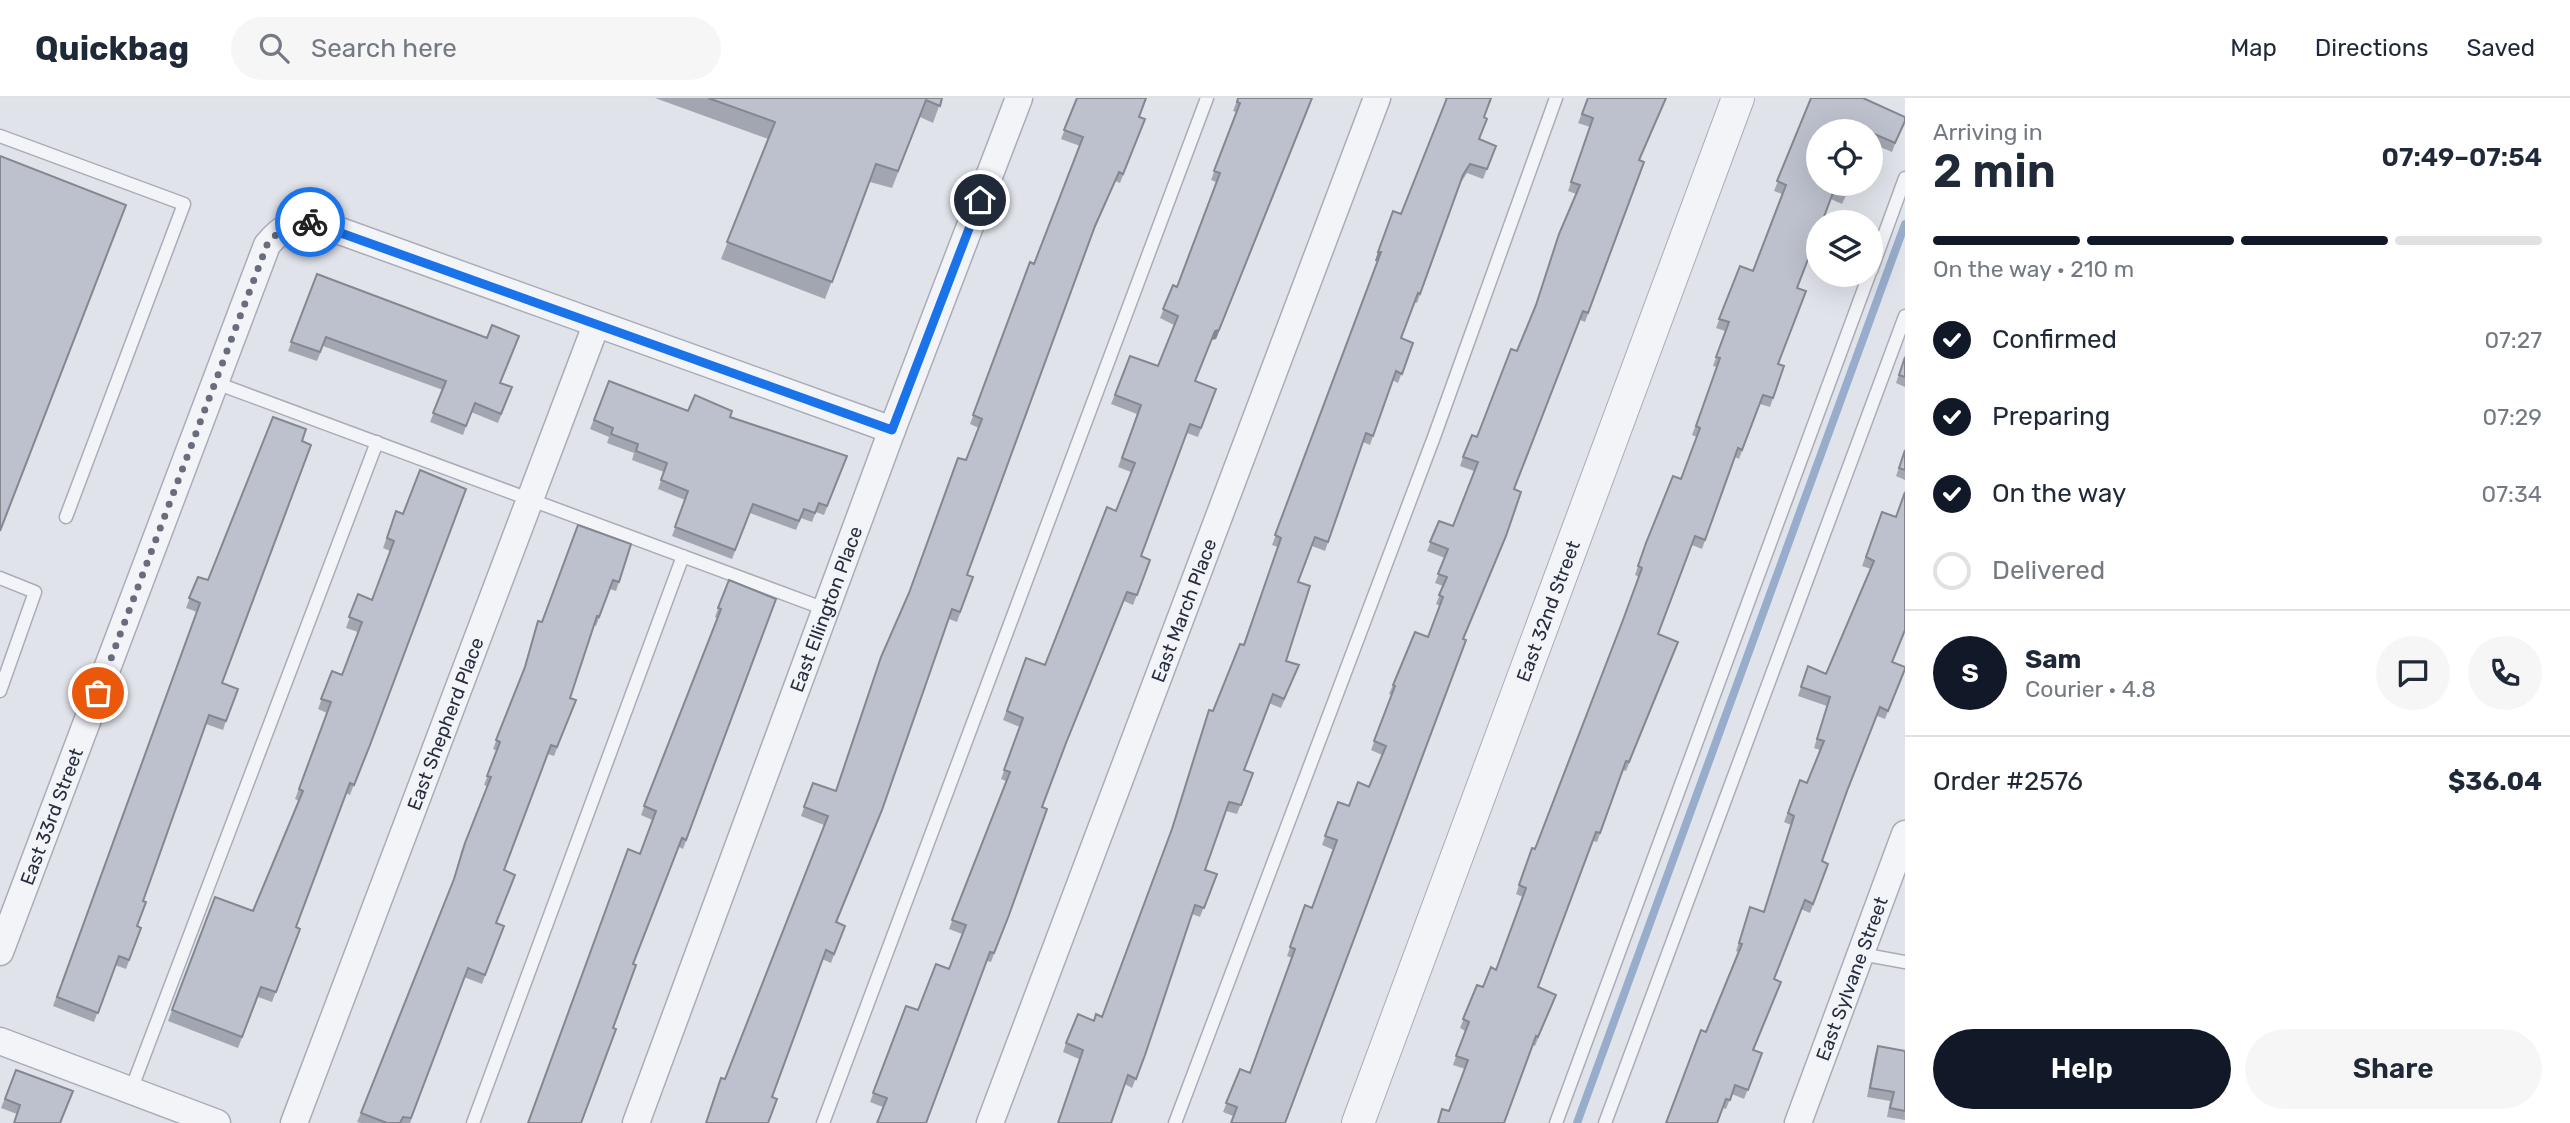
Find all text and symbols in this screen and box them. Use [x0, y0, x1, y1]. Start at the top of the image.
search box [231, 17, 721, 80]
text: Quickbag [35, 29, 189, 68]
icon: search [255, 29, 293, 67]
text: Search here [311, 33, 457, 64]
text: Map [2230, 34, 2277, 62]
text: Directions [2315, 34, 2428, 62]
text: Saved [2466, 34, 2535, 62]
text: Arriving in [1933, 118, 2043, 146]
map controls [1806, 119, 1883, 287]
button: locate [1806, 119, 1883, 196]
text: 07:49–07:54 [2382, 142, 2542, 173]
text: 2 min [1933, 144, 2056, 199]
pin [950, 170, 1010, 230]
icon: home [961, 181, 999, 219]
courier [275, 187, 345, 257]
icon: bike [291, 203, 329, 241]
button: layers [1806, 210, 1883, 287]
text: On the way · 210 m [1933, 255, 2134, 283]
icon: check [1933, 321, 1971, 359]
text: Confirmed [1992, 324, 2117, 355]
text: 07:27 [2484, 326, 2542, 354]
icon: check [1933, 398, 1971, 436]
text: Preparing [1992, 401, 2110, 432]
text: 07:29 [2483, 403, 2542, 431]
icon: check [1933, 475, 1971, 513]
text: On the way [1992, 478, 2126, 509]
text: 07:34 [2482, 480, 2542, 508]
street label: East Ellington Place [785, 523, 867, 695]
street label: East March Place [1146, 536, 1222, 685]
street label: East 32nd Street [1512, 537, 1585, 685]
text: Delivered [1992, 555, 2105, 586]
street label: East Shepherd Place [402, 634, 489, 813]
button: chat [2376, 636, 2450, 710]
button: phone [2468, 636, 2542, 710]
text: Sam [2025, 644, 2081, 675]
text: S [1961, 658, 1979, 689]
pin [68, 663, 128, 723]
icon: bag [79, 674, 117, 712]
text: Courier · 4.8 [2025, 675, 2156, 703]
street label: East 33rd Street [15, 744, 88, 888]
text: Order #2576 [1933, 766, 2083, 797]
text: $36.04 [2448, 766, 2542, 797]
street label: East Sylvane Street [1811, 893, 1893, 1064]
button: Help [1933, 1029, 2231, 1109]
button: Share [2245, 1029, 2542, 1109]

